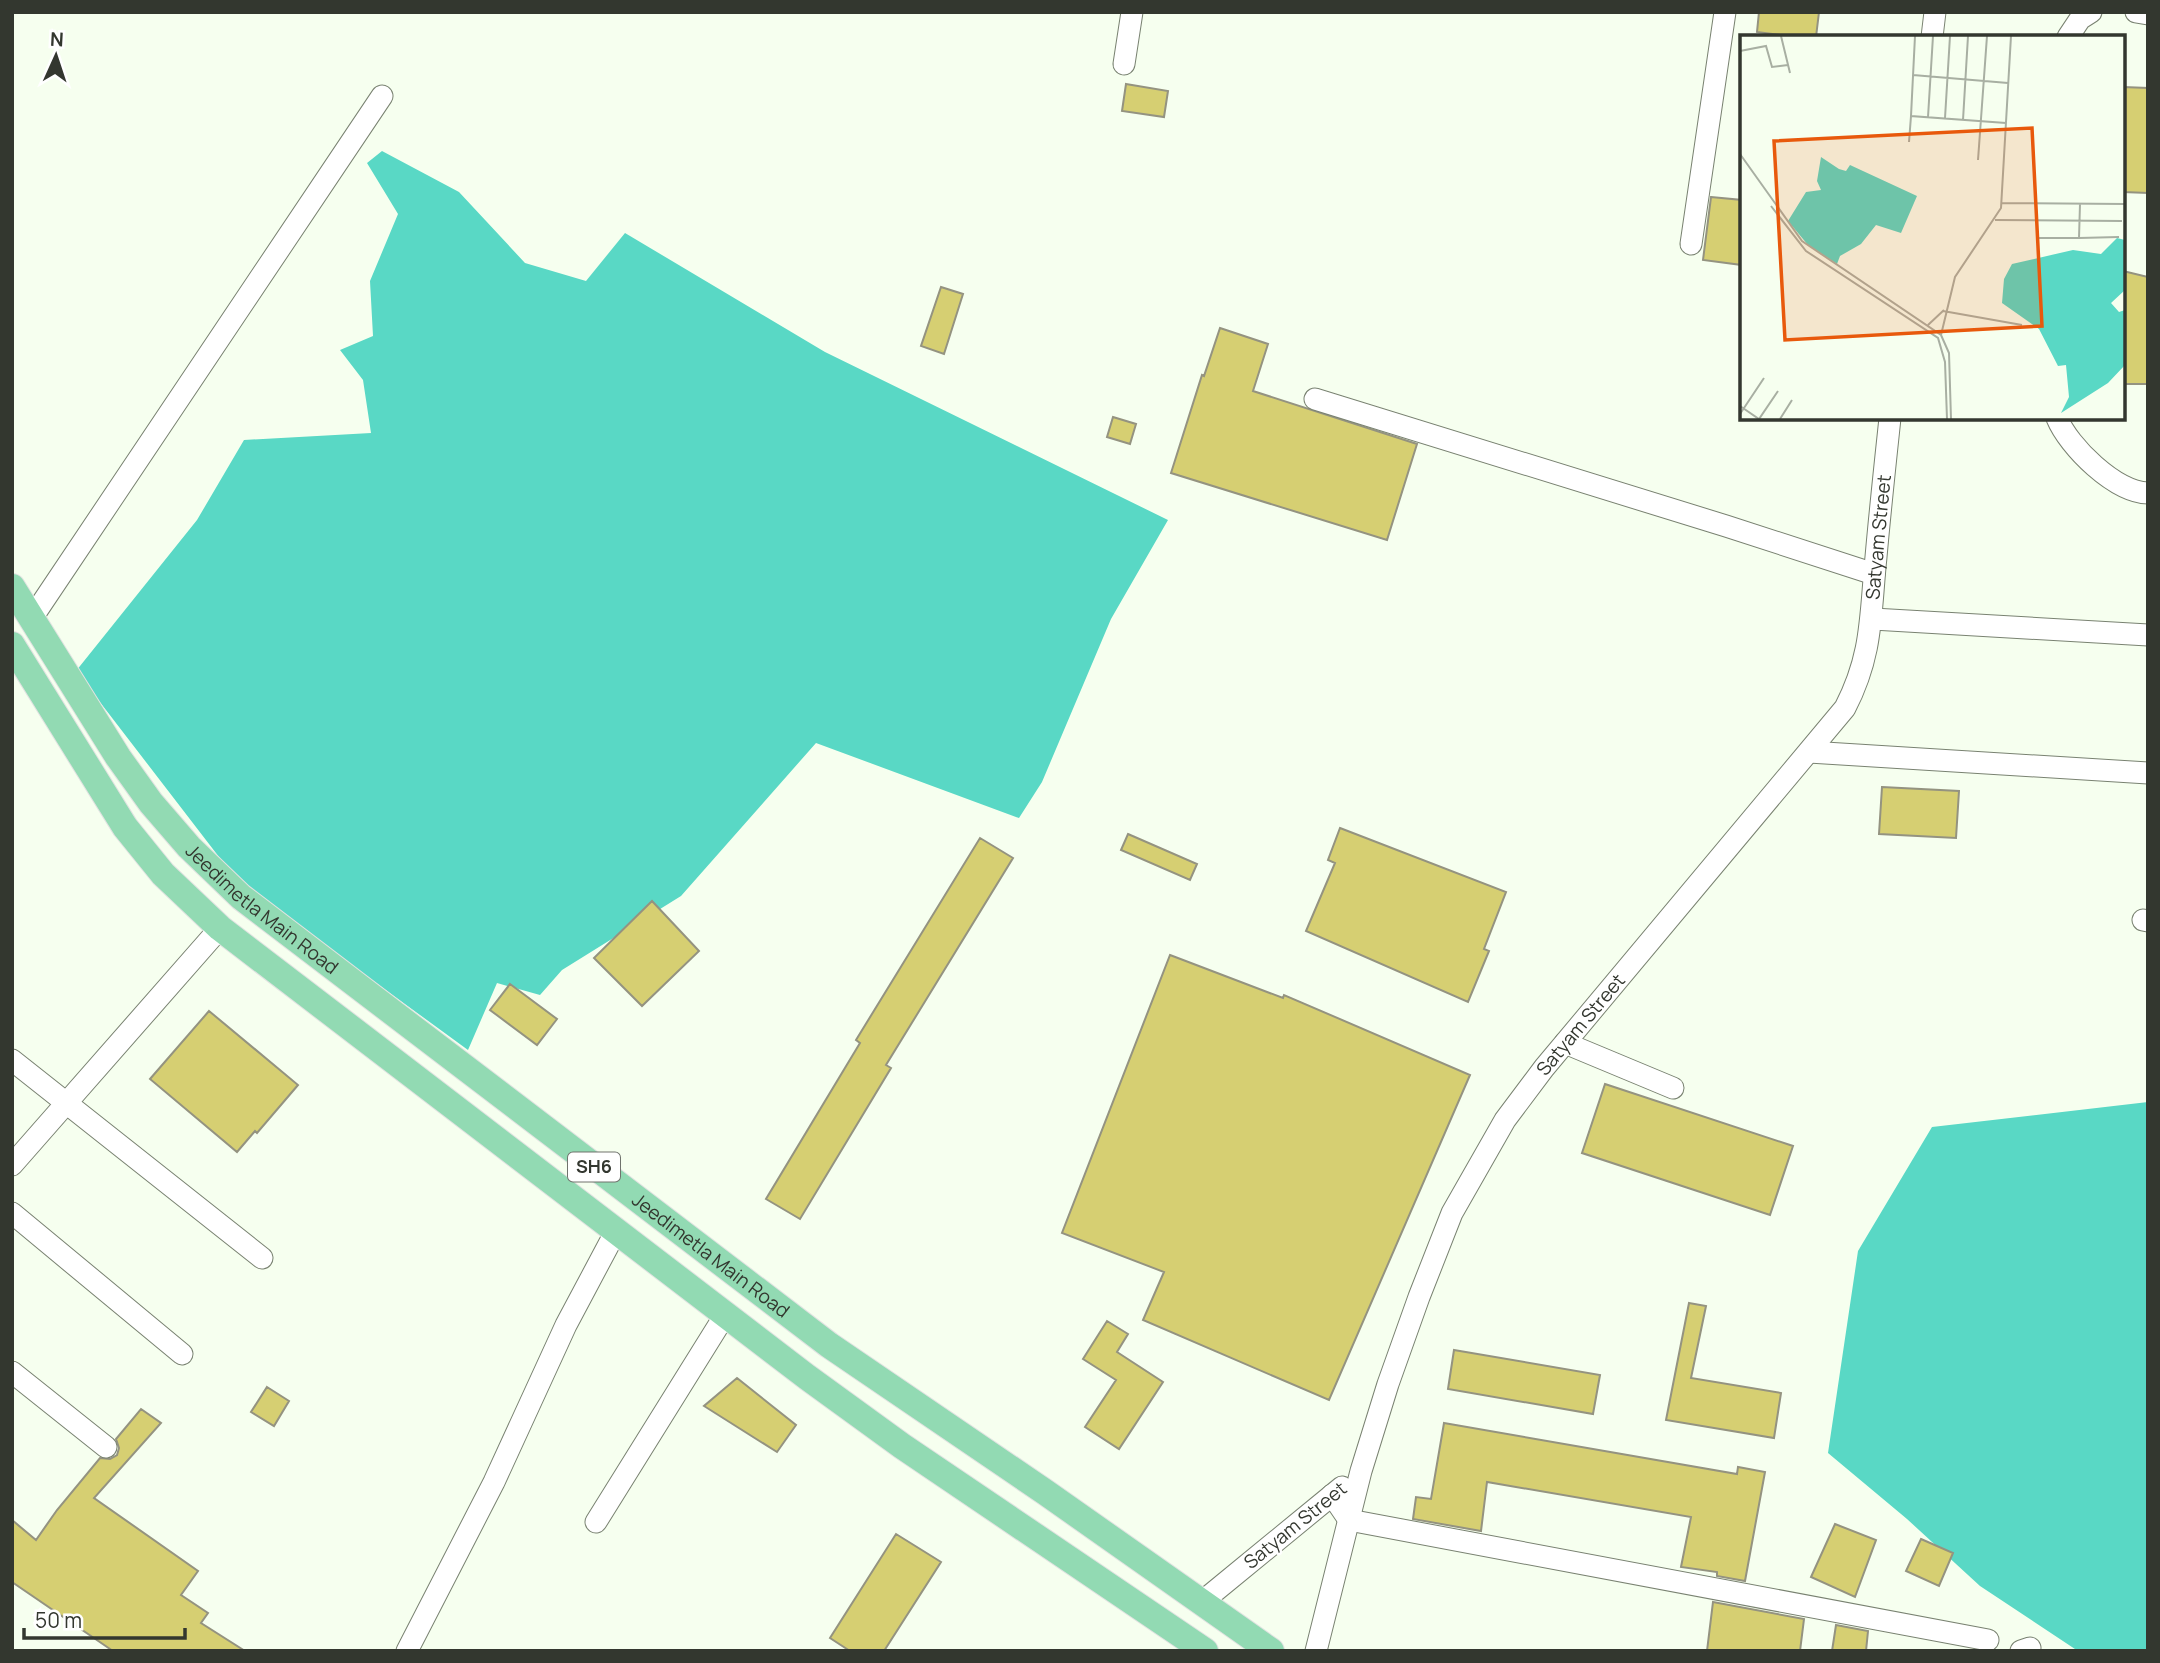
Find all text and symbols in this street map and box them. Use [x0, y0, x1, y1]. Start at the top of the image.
north arrow [21, 21, 91, 91]
text: N [49, 26, 64, 52]
inset map [1740, 35, 2125, 420]
street label: Satyam Street [1859, 473, 1897, 601]
street label: Jeedimetla Main Road [180, 838, 344, 980]
street label: Satyam Street [1530, 968, 1631, 1081]
road number: SH6 [568, 1152, 620, 1182]
street label: Jeedimetla Main Road [627, 1187, 795, 1323]
street label: Satyam Street [1238, 1475, 1352, 1575]
scale bar [24, 1596, 186, 1640]
text: 50 m [35, 1606, 82, 1634]

